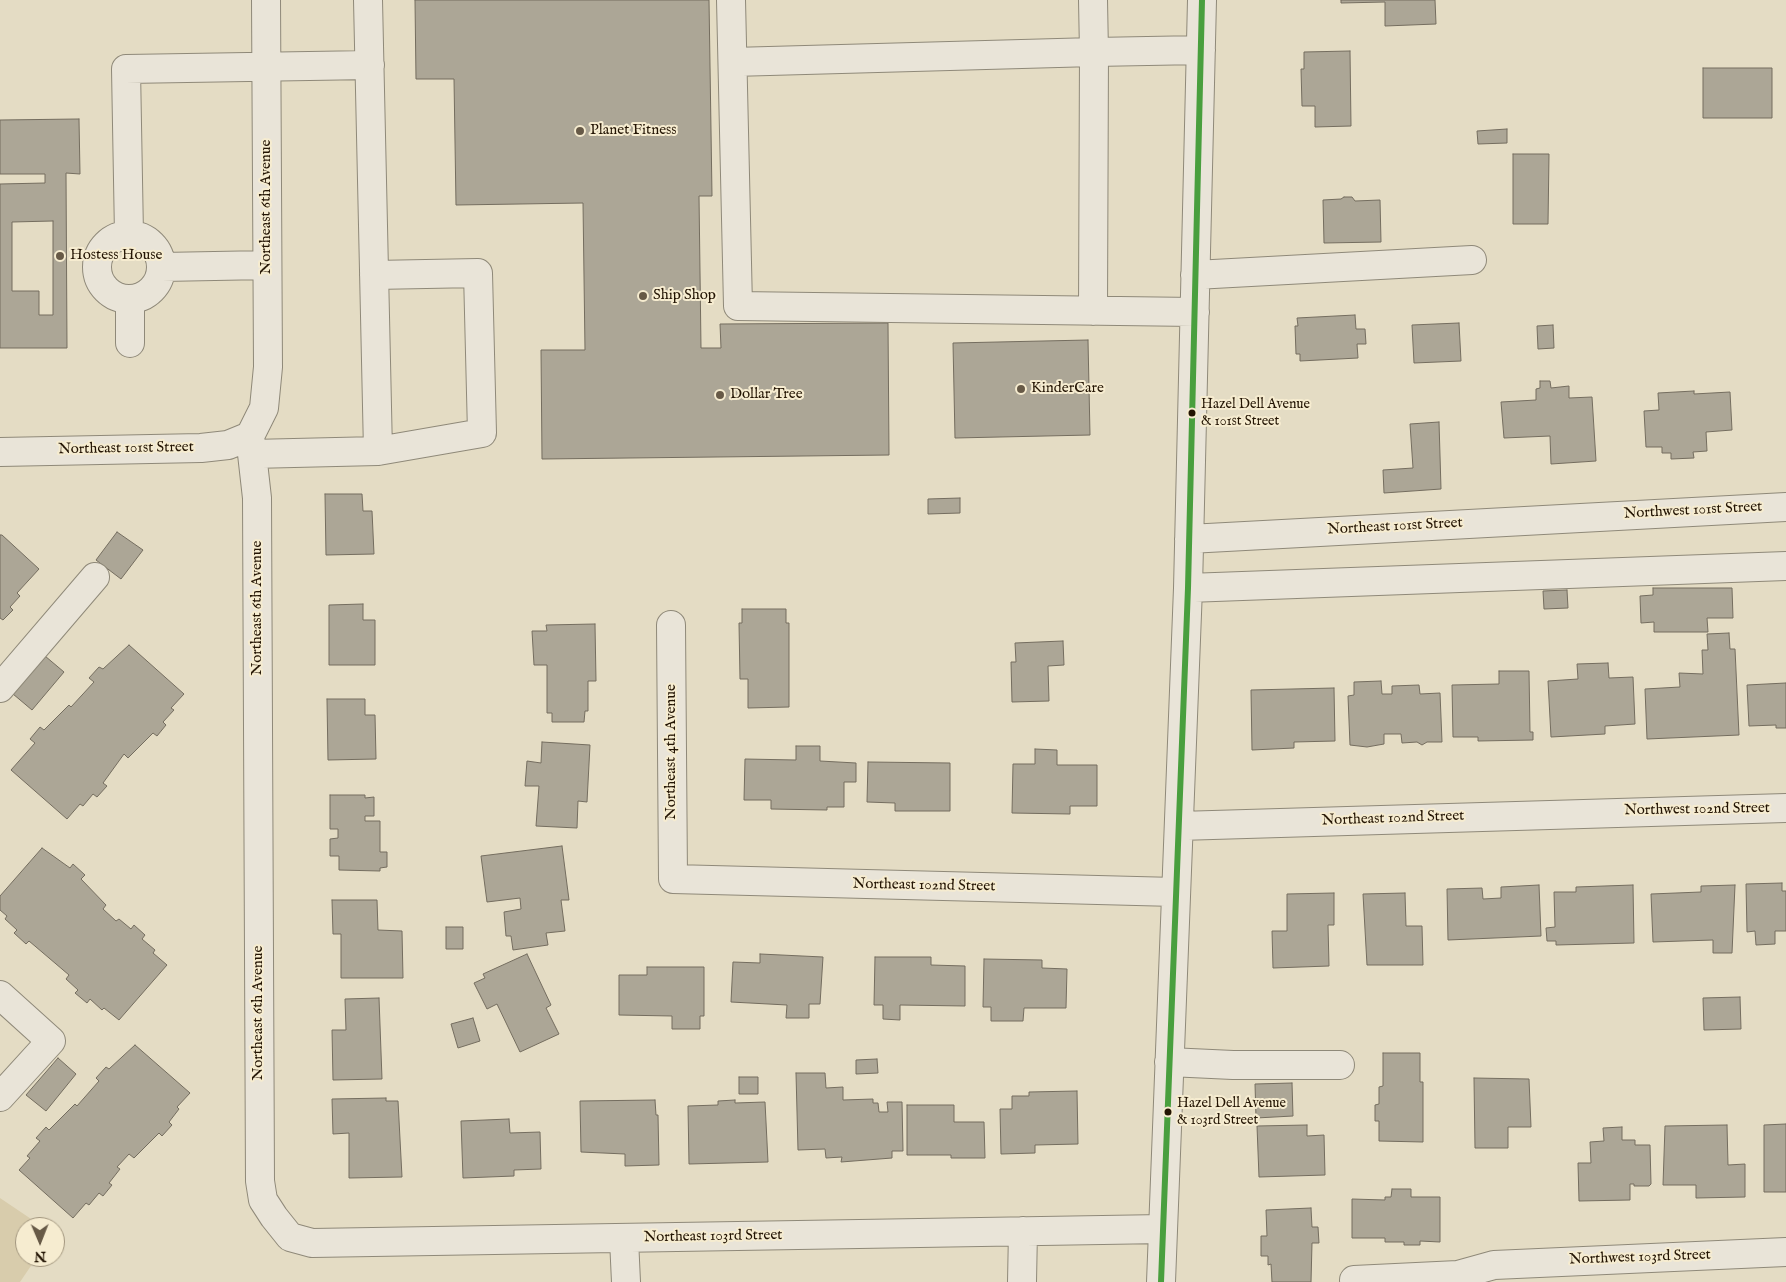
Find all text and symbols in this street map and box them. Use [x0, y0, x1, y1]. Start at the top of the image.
place label: Planet Fitness [590, 122, 677, 140]
marker: Planet Fitness [574, 125, 586, 137]
street label: Northeast 6th Avenue [258, 140, 276, 274]
place label: Hostess House [70, 247, 162, 265]
marker: Hostess House [54, 250, 66, 262]
place label: Ship Shop [653, 287, 716, 305]
marker: Ship Shop [637, 290, 649, 302]
place label: KinderCare [1031, 380, 1104, 398]
marker: KinderCare [1015, 383, 1027, 395]
place label: Dollar Tree [730, 386, 803, 404]
marker: Dollar Tree [714, 389, 726, 401]
place label: Hazel Dell Avenue & 101st Street [1201, 397, 1310, 430]
marker: Hazel Dell Avenue & 101st Street [1187, 408, 1197, 418]
street label: Northeast 101st Street [58, 439, 194, 459]
street label: Northwest 101st Street [1623, 498, 1763, 524]
street label: Northeast 101st Street [1327, 514, 1463, 540]
street label: Northeast 6th Avenue [249, 541, 267, 675]
street label: Northeast 4th Avenue [663, 684, 681, 820]
street label: Northwest 102nd Street [1624, 800, 1770, 820]
street label: Northeast 102nd Street [1321, 808, 1465, 830]
street label: Northeast 102nd Street [853, 876, 995, 896]
street label: Northeast 6th Avenue [250, 946, 268, 1080]
place label: Hazel Dell Avenue & 103rd Street [1177, 1096, 1286, 1128]
marker: Hazel Dell Avenue & 103rd Street [1163, 1107, 1173, 1117]
north arrow [15, 1217, 65, 1267]
street label: Northeast 103rd Street [643, 1227, 783, 1247]
text: N [34, 1247, 46, 1265]
street label: Northwest 103rd Street [1569, 1247, 1711, 1269]

